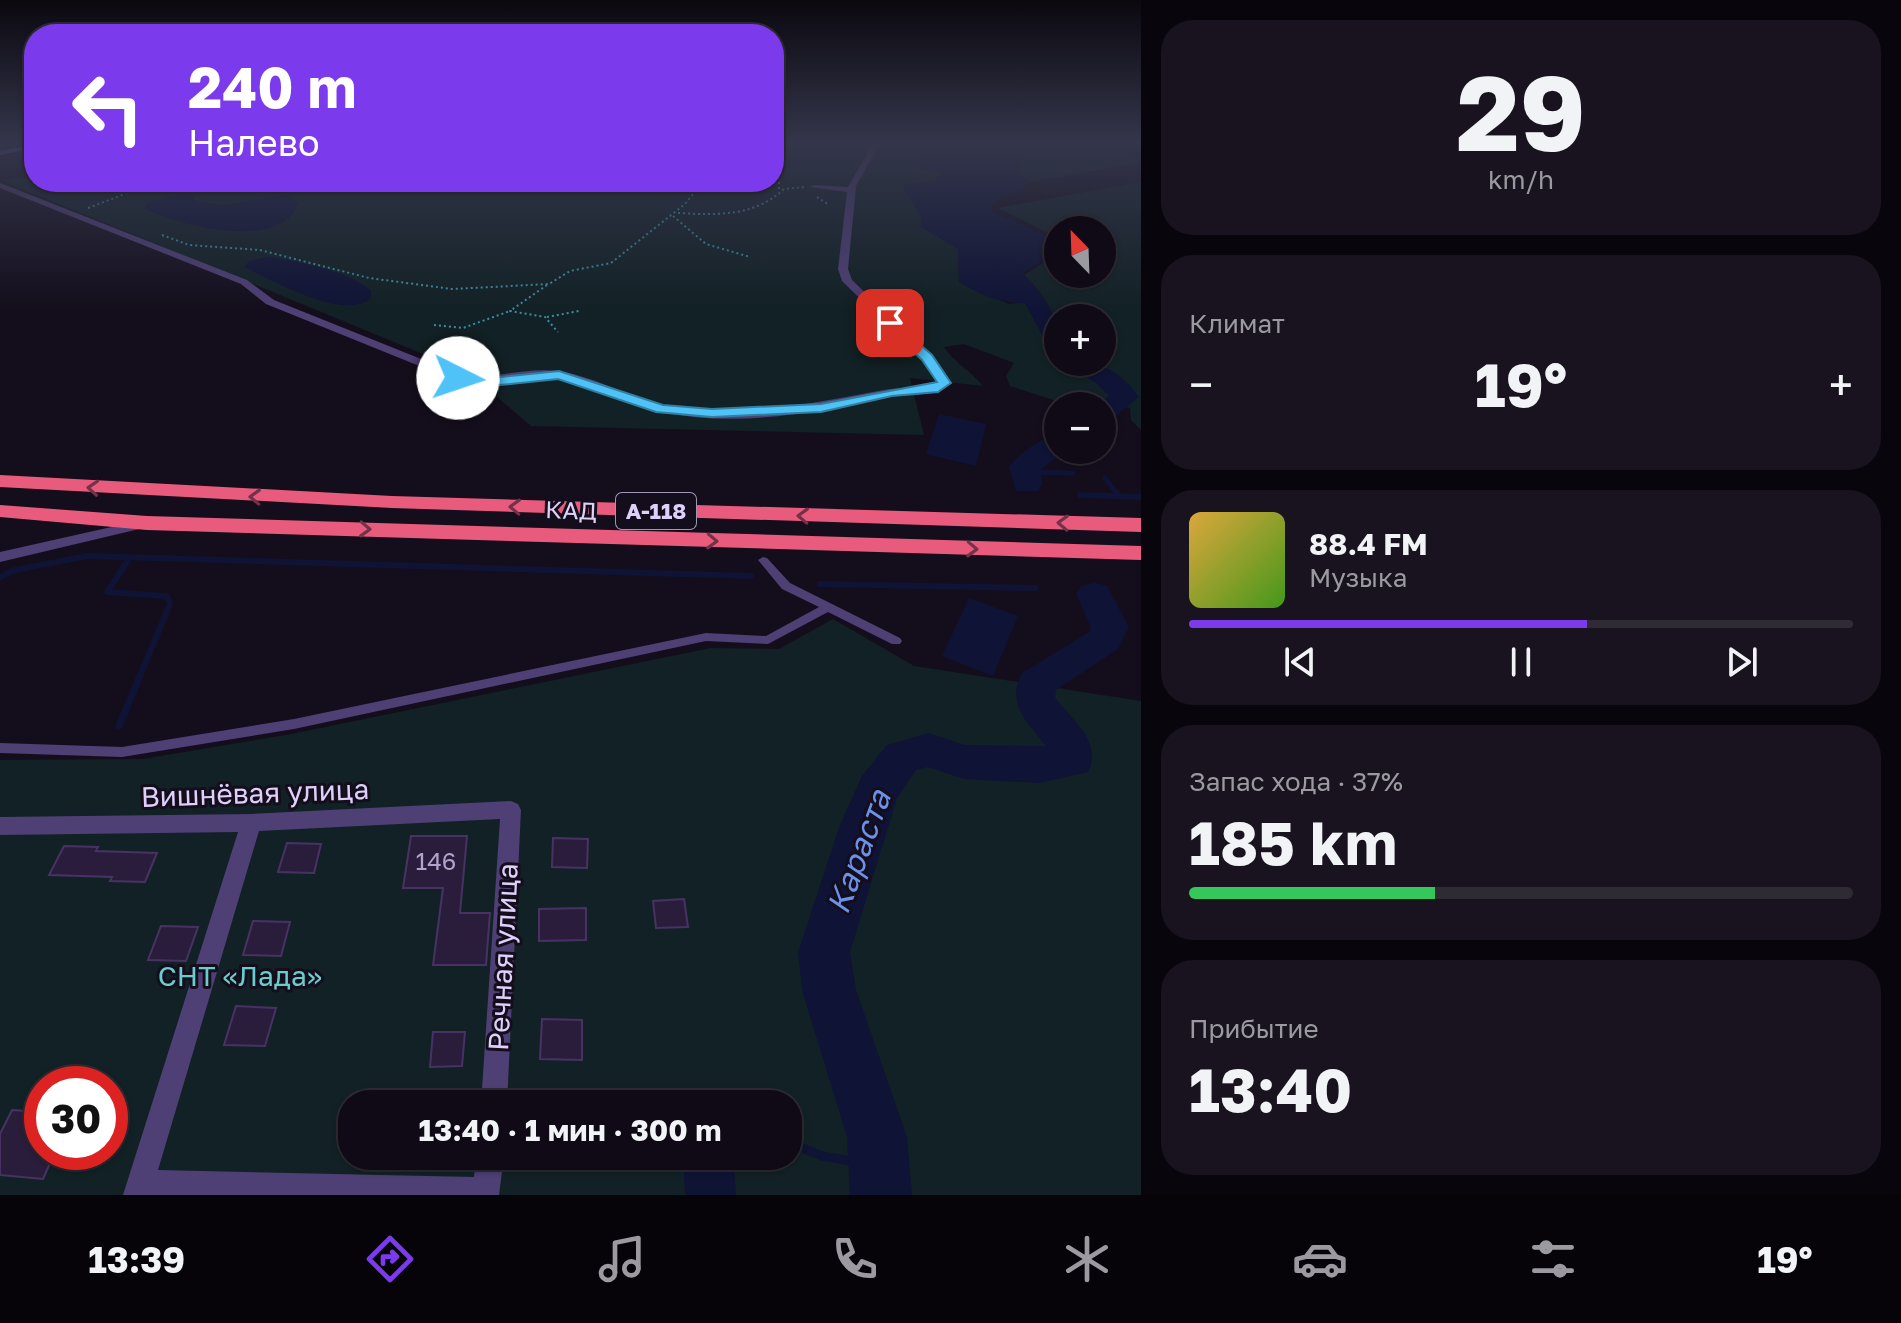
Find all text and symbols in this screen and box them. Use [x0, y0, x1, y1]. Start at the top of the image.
text: 29 [1456, 49, 1586, 174]
text: 240 m [188, 53, 357, 120]
icon: left [56, 56, 160, 160]
text: Налево [188, 121, 320, 164]
text: km/h [1488, 164, 1554, 195]
north arrow [1044, 216, 1116, 288]
map controls [1044, 216, 1116, 464]
pin [856, 289, 924, 357]
icon: arrive [868, 301, 912, 345]
button: + [1044, 304, 1116, 376]
text: Климат [1189, 308, 1285, 339]
position arrow [416, 336, 500, 420]
text: 19° [1475, 348, 1567, 420]
text: − [1189, 358, 1213, 411]
text: + [1829, 358, 1853, 411]
button: − [1044, 392, 1116, 464]
one-way arrow [86, 480, 99, 497]
one-way arrow [248, 488, 261, 505]
road number: А-118 [616, 493, 696, 529]
street label: КАД [545, 494, 597, 525]
one-way arrow [508, 498, 521, 515]
one-way arrow [796, 507, 809, 524]
one-way arrow [1056, 514, 1069, 531]
one-way arrow [359, 521, 372, 538]
text: 88.4 FM [1309, 526, 1428, 562]
one-way arrow [706, 533, 719, 550]
one-way arrow [966, 540, 979, 557]
text: Музыка [1309, 562, 1407, 593]
icon: previous [1278, 640, 1322, 684]
icon: pause [1499, 640, 1543, 684]
icon: next [1720, 640, 1764, 684]
text: Запас хода · 37% [1189, 766, 1403, 797]
street label: Вишнёвая улица [140, 772, 370, 813]
water label: Караста [818, 783, 899, 919]
text: 185 km [1189, 806, 1397, 878]
house number: 146 [416, 846, 456, 875]
street label: Речная улица [481, 862, 524, 1052]
park label: СНТ «Лада» [158, 959, 322, 992]
text: Прибытие [1189, 1013, 1318, 1044]
text: 13:40 [1189, 1053, 1352, 1125]
speed limit sign: 30 [24, 1066, 128, 1170]
text: 13:40 · 1 мин · 300 m [419, 1112, 722, 1148]
icon: directions [362, 1231, 418, 1287]
icon: music [594, 1231, 650, 1287]
icon: phone [827, 1231, 883, 1287]
icon: climate [1059, 1231, 1115, 1287]
icon: car [1292, 1231, 1348, 1287]
icon: filters [1525, 1231, 1581, 1287]
text: 13:39 [88, 1238, 185, 1281]
text: 19° [1757, 1238, 1813, 1281]

